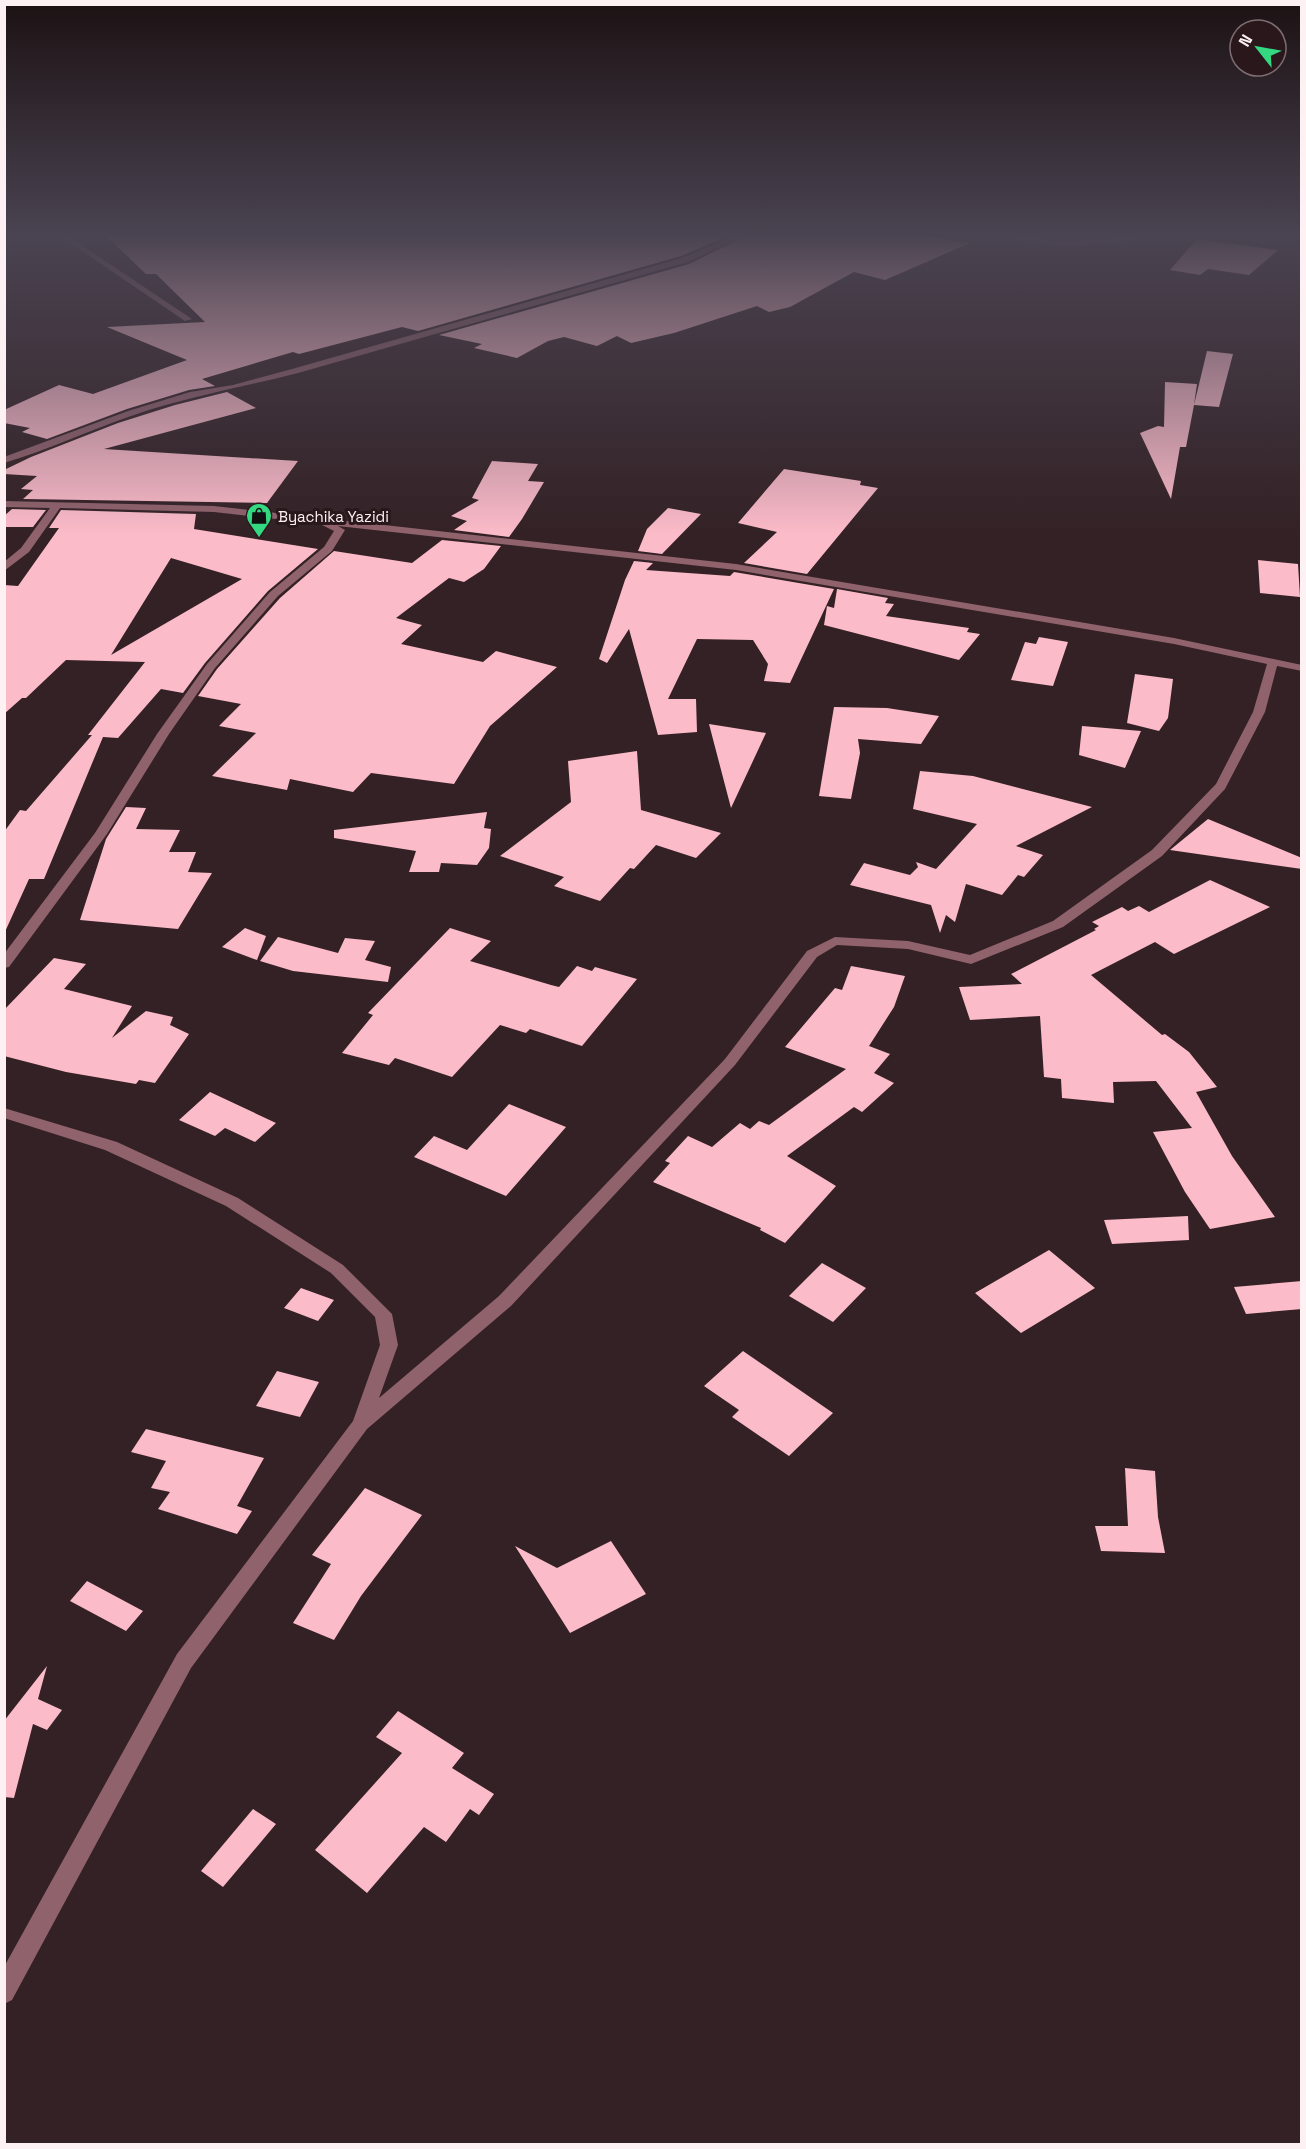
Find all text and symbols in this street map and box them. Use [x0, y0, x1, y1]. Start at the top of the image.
north arrow [1228, 18, 1288, 78]
text: N [1234, 31, 1257, 51]
shop icon: Byachika Yazidi [244, 501, 274, 539]
place label: Byachika Yazidi [278, 507, 389, 526]

